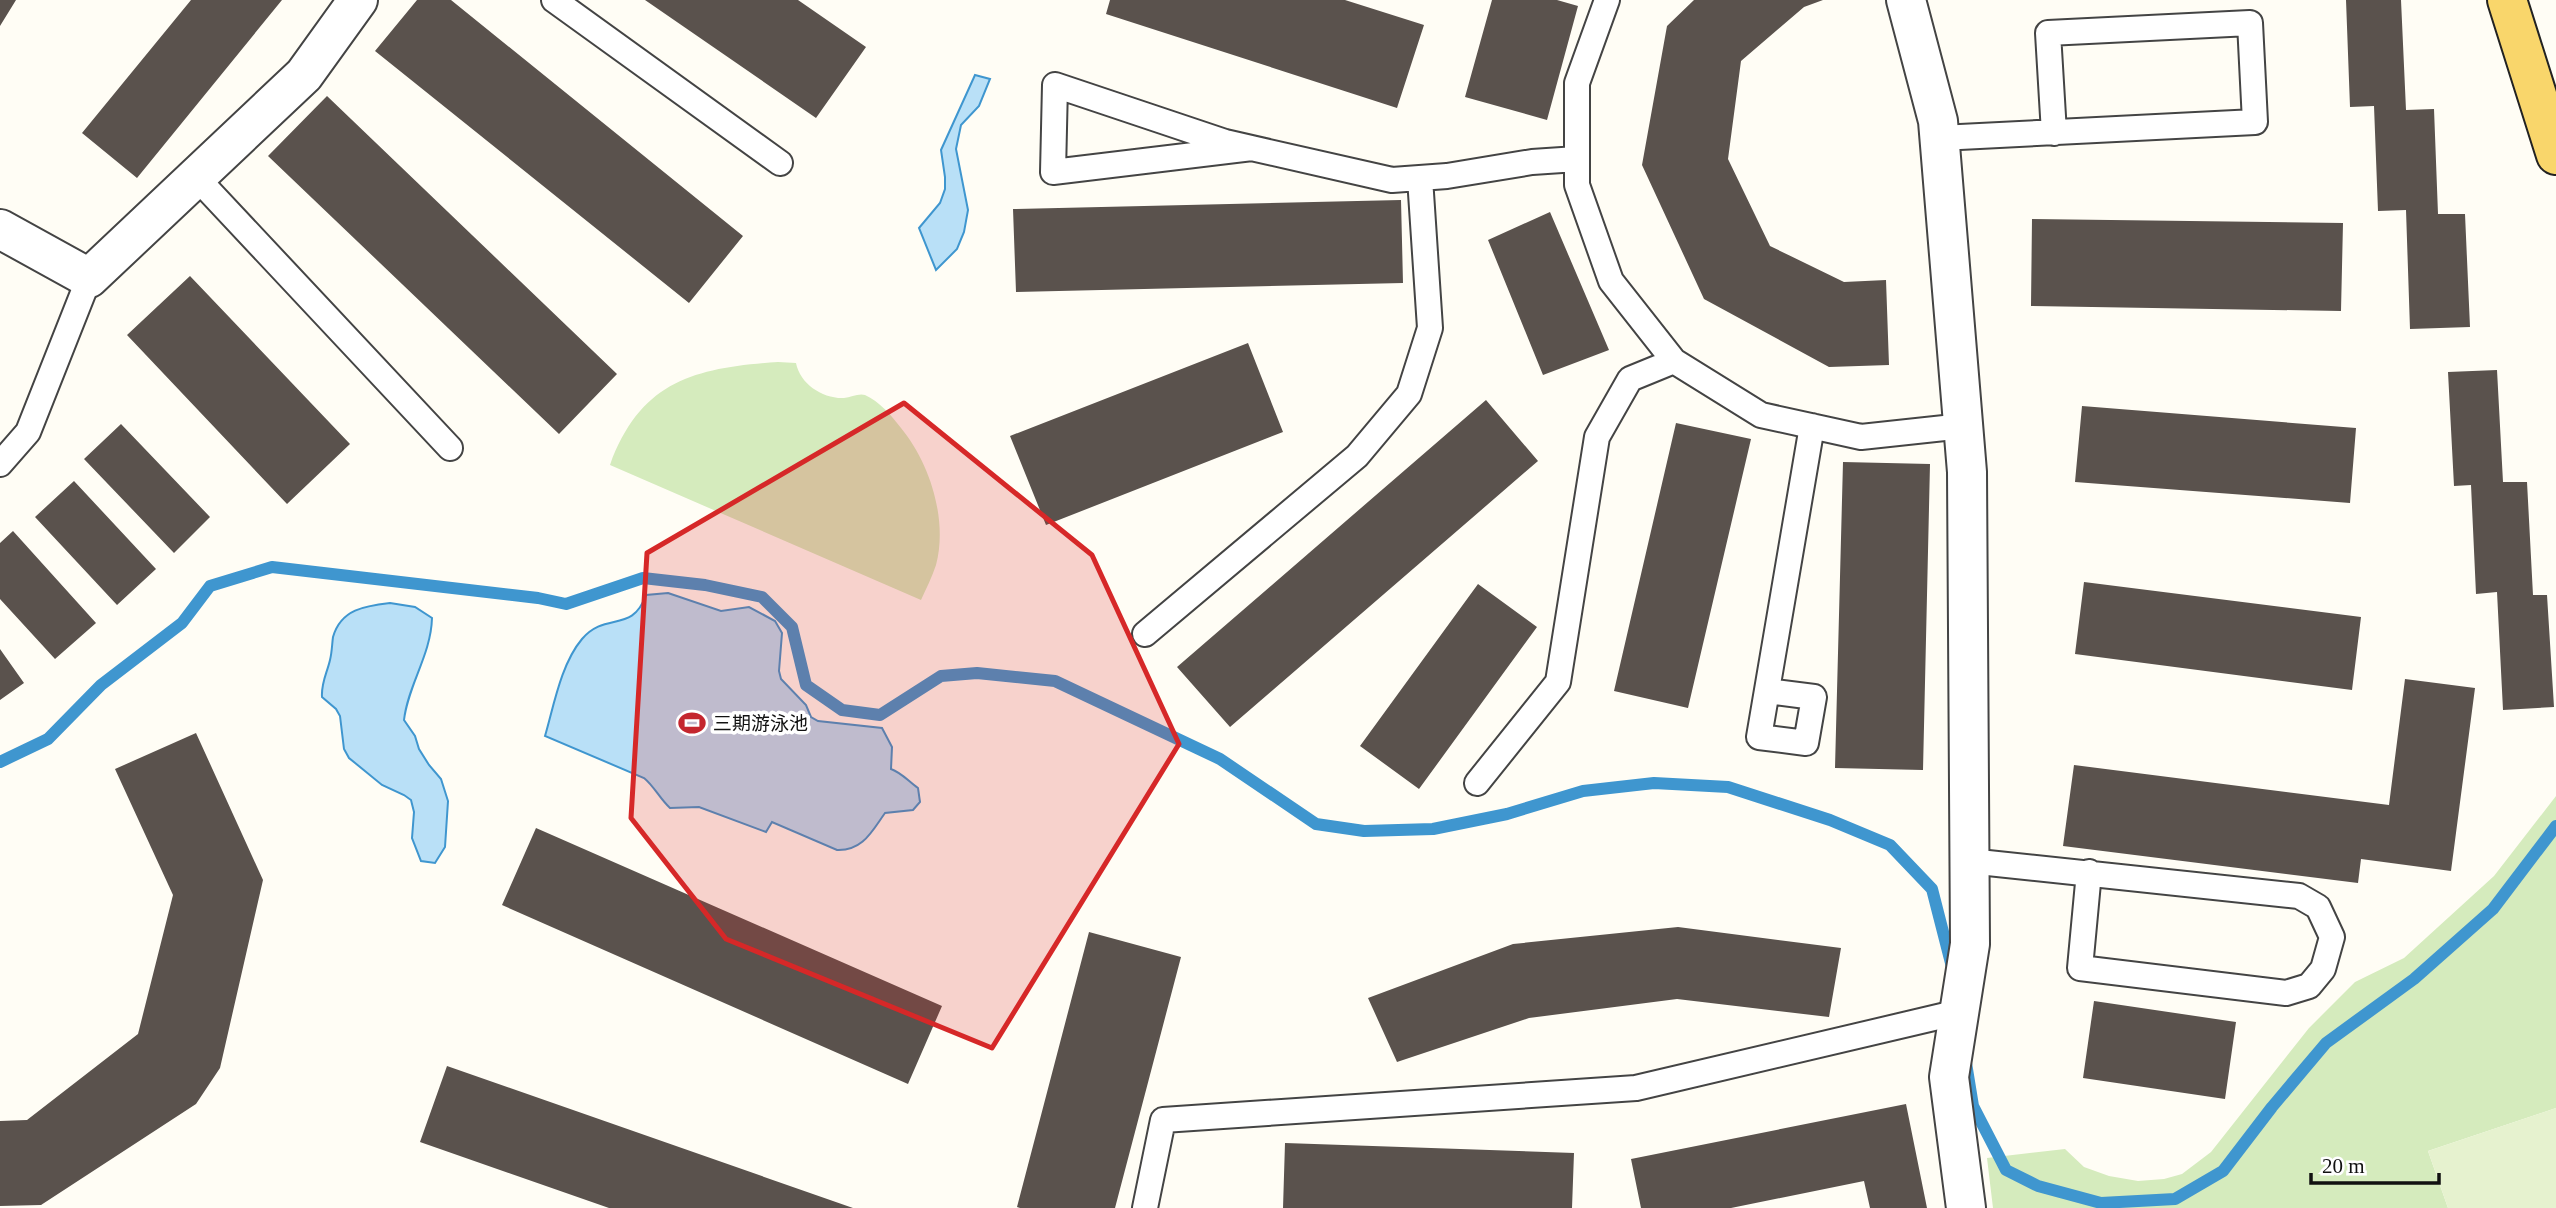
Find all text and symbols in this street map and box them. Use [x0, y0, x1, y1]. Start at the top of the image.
sports icon: 三期游泳池 [677, 708, 707, 738]
place label: 三期游泳池 [713, 713, 808, 734]
scale bar [2311, 1142, 2439, 1186]
text: 20 m [2322, 1154, 2365, 1178]

